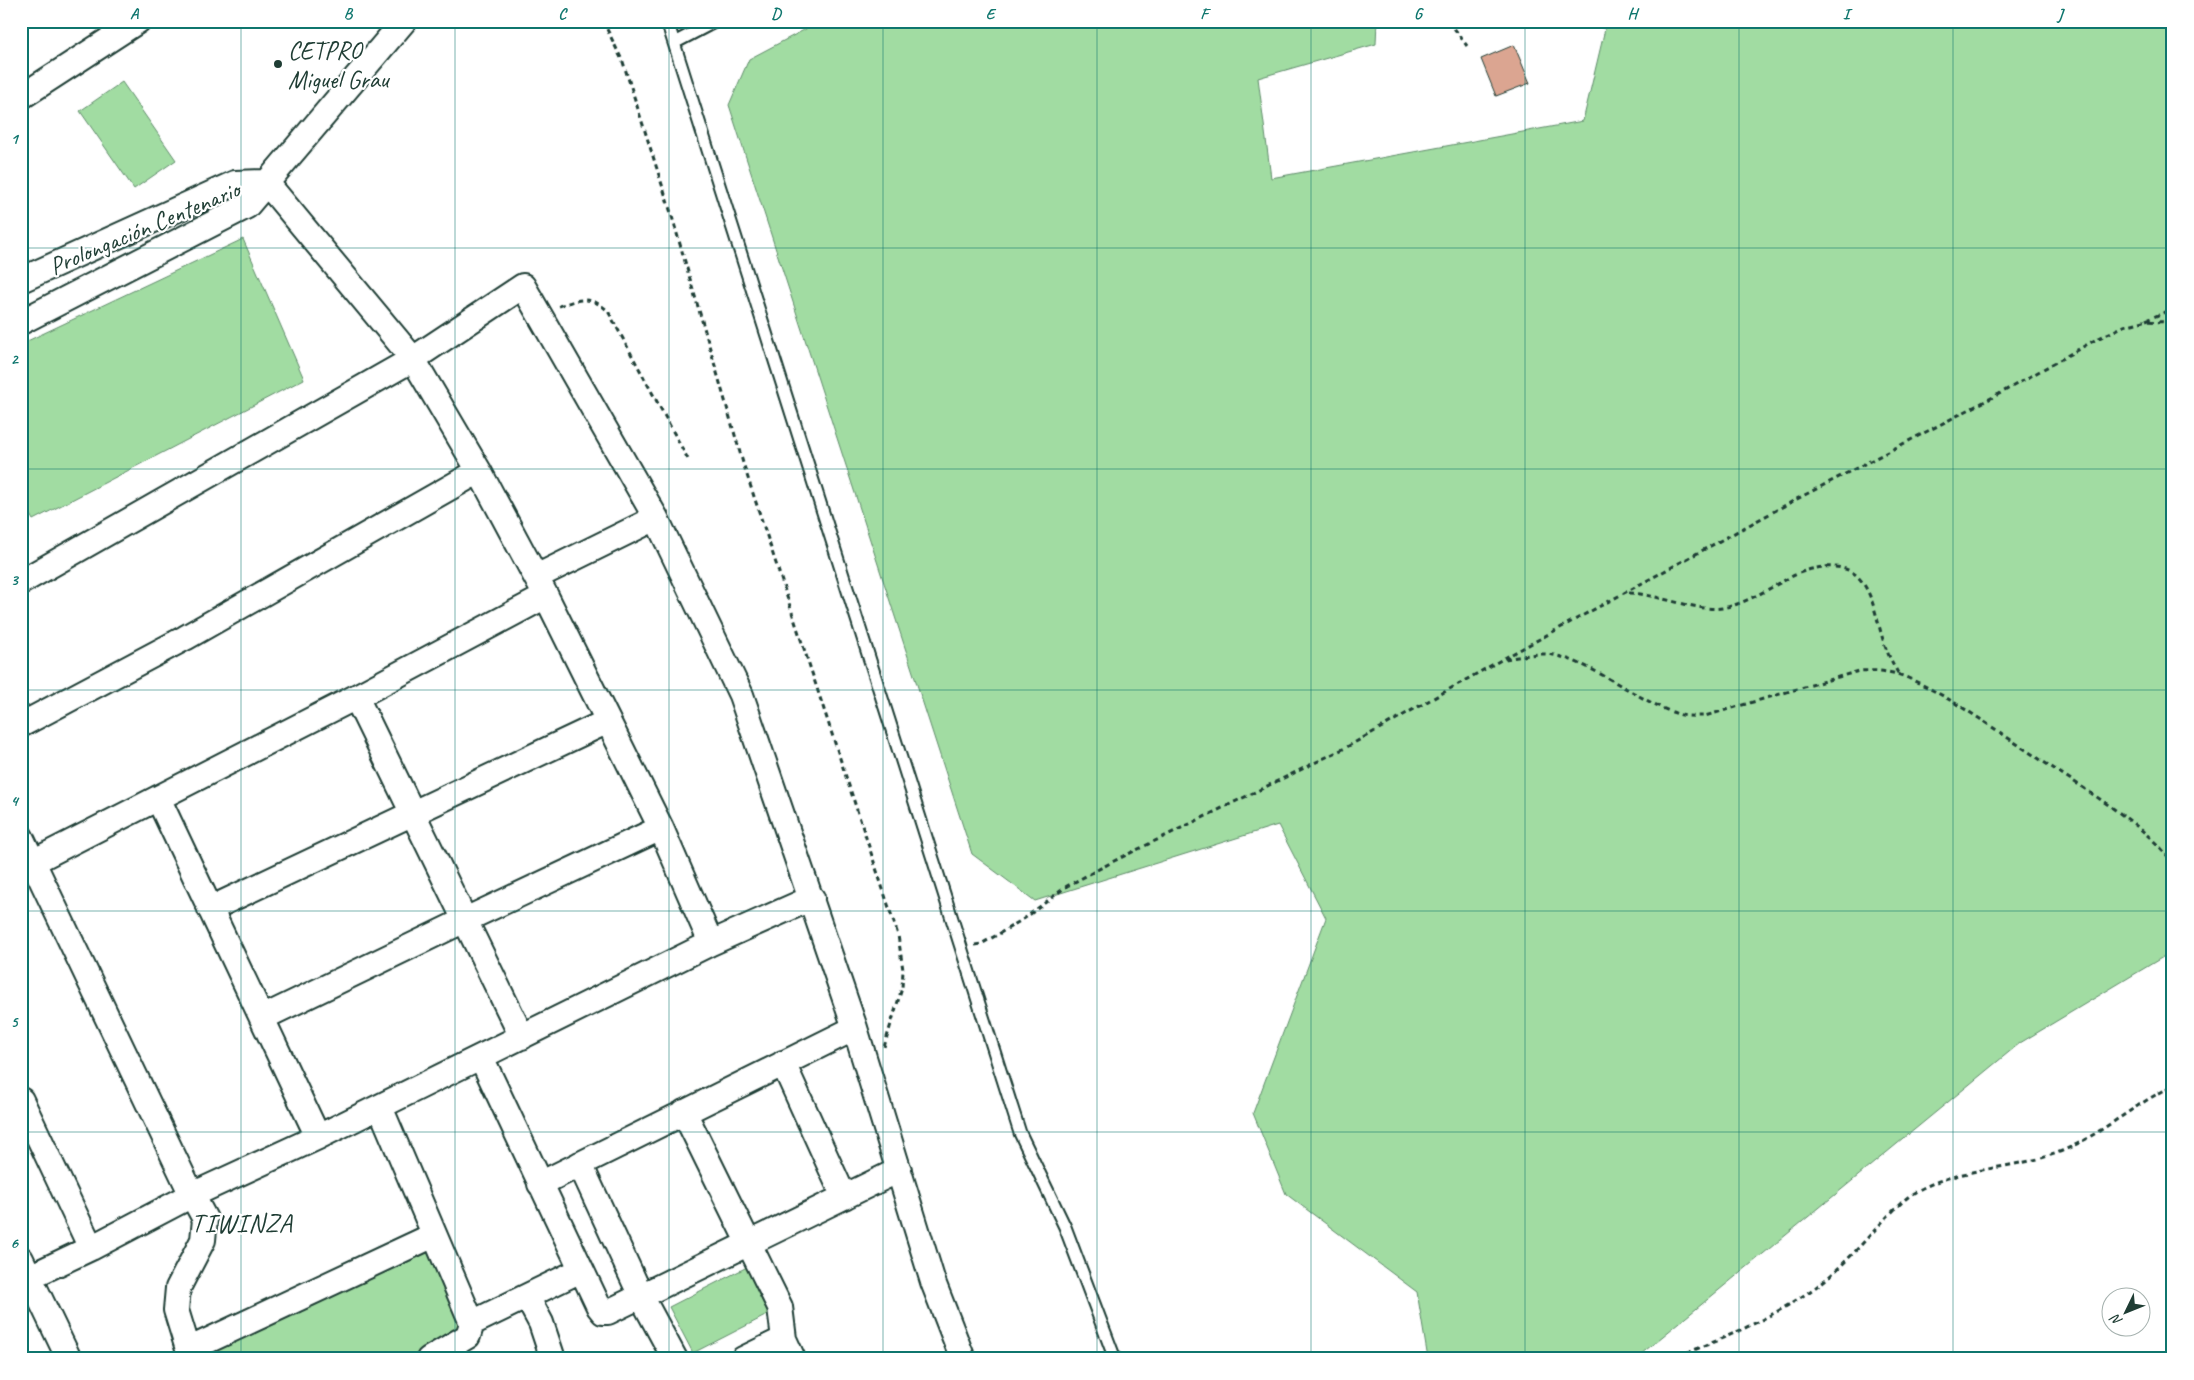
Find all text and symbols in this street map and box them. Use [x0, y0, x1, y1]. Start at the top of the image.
text: A [130, 4, 140, 24]
text: B [344, 4, 354, 24]
text: C [558, 4, 568, 24]
text: D [771, 4, 782, 24]
text: E [986, 4, 997, 24]
text: F [1200, 4, 1211, 24]
text: G [1414, 4, 1424, 24]
text: H [1627, 4, 1639, 24]
text: I [1843, 4, 1853, 24]
text: J [2056, 4, 2065, 24]
place label: CETPRO Miguel Grau [288, 35, 391, 96]
marker: CETPRO Miguel Grau [272, 58, 284, 70]
text: 1 [10, 129, 19, 149]
street label: Prolongación Centenario [44, 172, 247, 283]
text: 2 [10, 349, 19, 369]
text: 3 [10, 570, 19, 590]
text: 4 [10, 791, 19, 811]
text: 5 [11, 1012, 20, 1032]
district label: TIWINZA [191, 1207, 294, 1240]
text: 6 [10, 1233, 19, 1253]
north arrow [2102, 1288, 2152, 1338]
text: N [2106, 1310, 2126, 1329]

